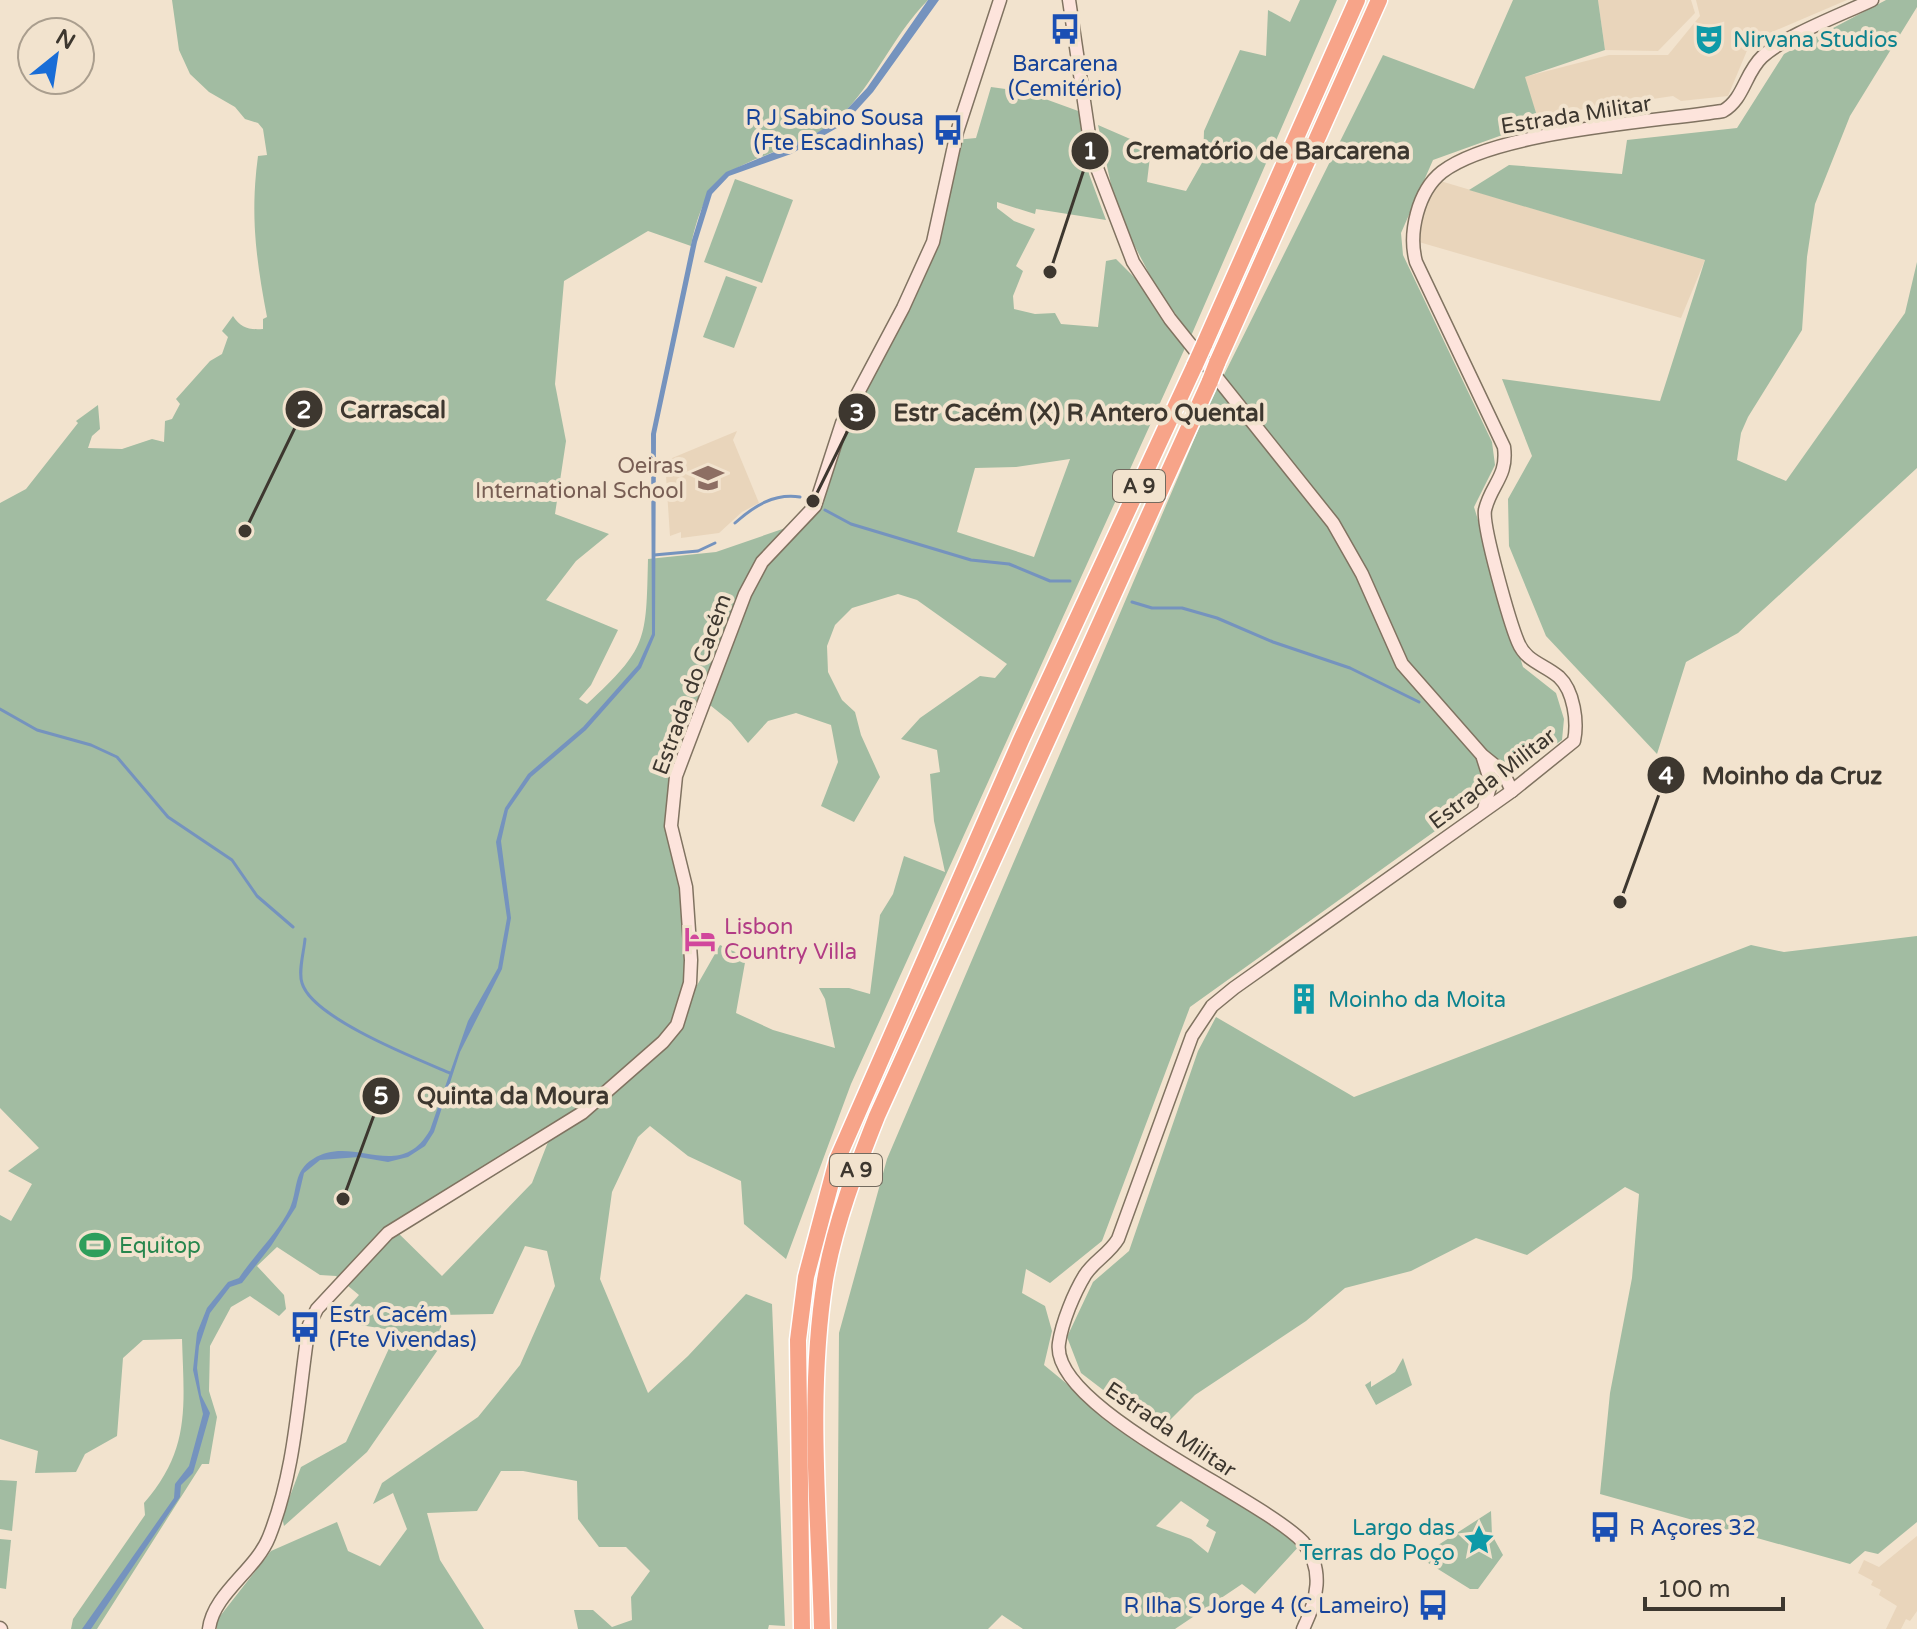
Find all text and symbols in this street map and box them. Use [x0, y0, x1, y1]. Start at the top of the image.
bus stop icon: Barcarena (Cemitério) [1048, 12, 1082, 46]
north arrow [16, 16, 96, 96]
theatre icon: Nirvana Studios [1692, 22, 1726, 56]
text: N [51, 24, 80, 55]
place label: Nirvana Studios [1733, 27, 1898, 53]
place label: Barcarena (Cemitério) [1008, 51, 1122, 102]
street label: Estrada Militar [1499, 90, 1654, 140]
place label: R J Sabino Sousa (Fte Escadinhas) [746, 105, 924, 156]
bus stop icon: R J Sabino Sousa (Fte Escadinhas) [931, 113, 965, 147]
callout: Crematório de Barcarena [1070, 127, 1427, 175]
text: 1 [1082, 137, 1098, 166]
text: Crematório de Barcarena [1126, 137, 1410, 166]
callout: Carrascal [284, 385, 461, 433]
callout: Estr Cacém (X) R Antero Quental [837, 388, 1280, 436]
text: 2 [296, 396, 312, 425]
text: Carrascal [340, 396, 446, 425]
text: 3 [849, 399, 865, 428]
text: Estr Cacém (X) R Antero Quental [893, 399, 1265, 428]
place label: Oeiras International School [475, 453, 684, 504]
school or university icon: Oeiras International School [691, 461, 725, 495]
road number: A 9 [1113, 470, 1165, 502]
street label: Estrada do Cacém [647, 590, 737, 778]
street label: Estrada Militar [1424, 722, 1562, 835]
callout: Moinho da Cruz [1646, 751, 1899, 799]
text: 4 [1658, 762, 1674, 791]
text: Moinho da Cruz [1702, 762, 1882, 791]
place label: Lisbon Country Villa [724, 914, 857, 965]
hotel icon: Lisbon Country Villa [683, 922, 717, 956]
building icon: Moinho da Moita [1287, 982, 1321, 1016]
place label: Moinho da Moita [1328, 987, 1506, 1013]
callout: Quinta da Moura [361, 1072, 626, 1120]
text: 5 [373, 1082, 389, 1111]
text: Quinta da Moura [417, 1082, 609, 1111]
road number: A 9 [830, 1154, 882, 1186]
sports icon: Equitop [78, 1228, 112, 1262]
place label: Equitop [119, 1233, 201, 1259]
place label: Estr Cacém (Fte Vivendas) [329, 1302, 477, 1353]
bus stop icon: Estr Cacém (Fte Vivendas) [288, 1310, 322, 1344]
street label: Estrada Militar [1100, 1376, 1241, 1483]
bus stop icon: R Açores 32 [1588, 1510, 1622, 1544]
place label: Largo das Terras do Poço [1299, 1515, 1455, 1566]
place label: R Açores 32 [1629, 1515, 1756, 1541]
place icon: Largo das Terras do Poço [1462, 1523, 1496, 1557]
scale bar [1645, 1561, 1783, 1611]
text: 100 m [1657, 1575, 1731, 1604]
bus stop icon: R Ilha S Jorge 4 (C Lameiro) [1416, 1588, 1450, 1622]
place label: R Ilha S Jorge 4 (C Lameiro) [1124, 1593, 1409, 1619]

